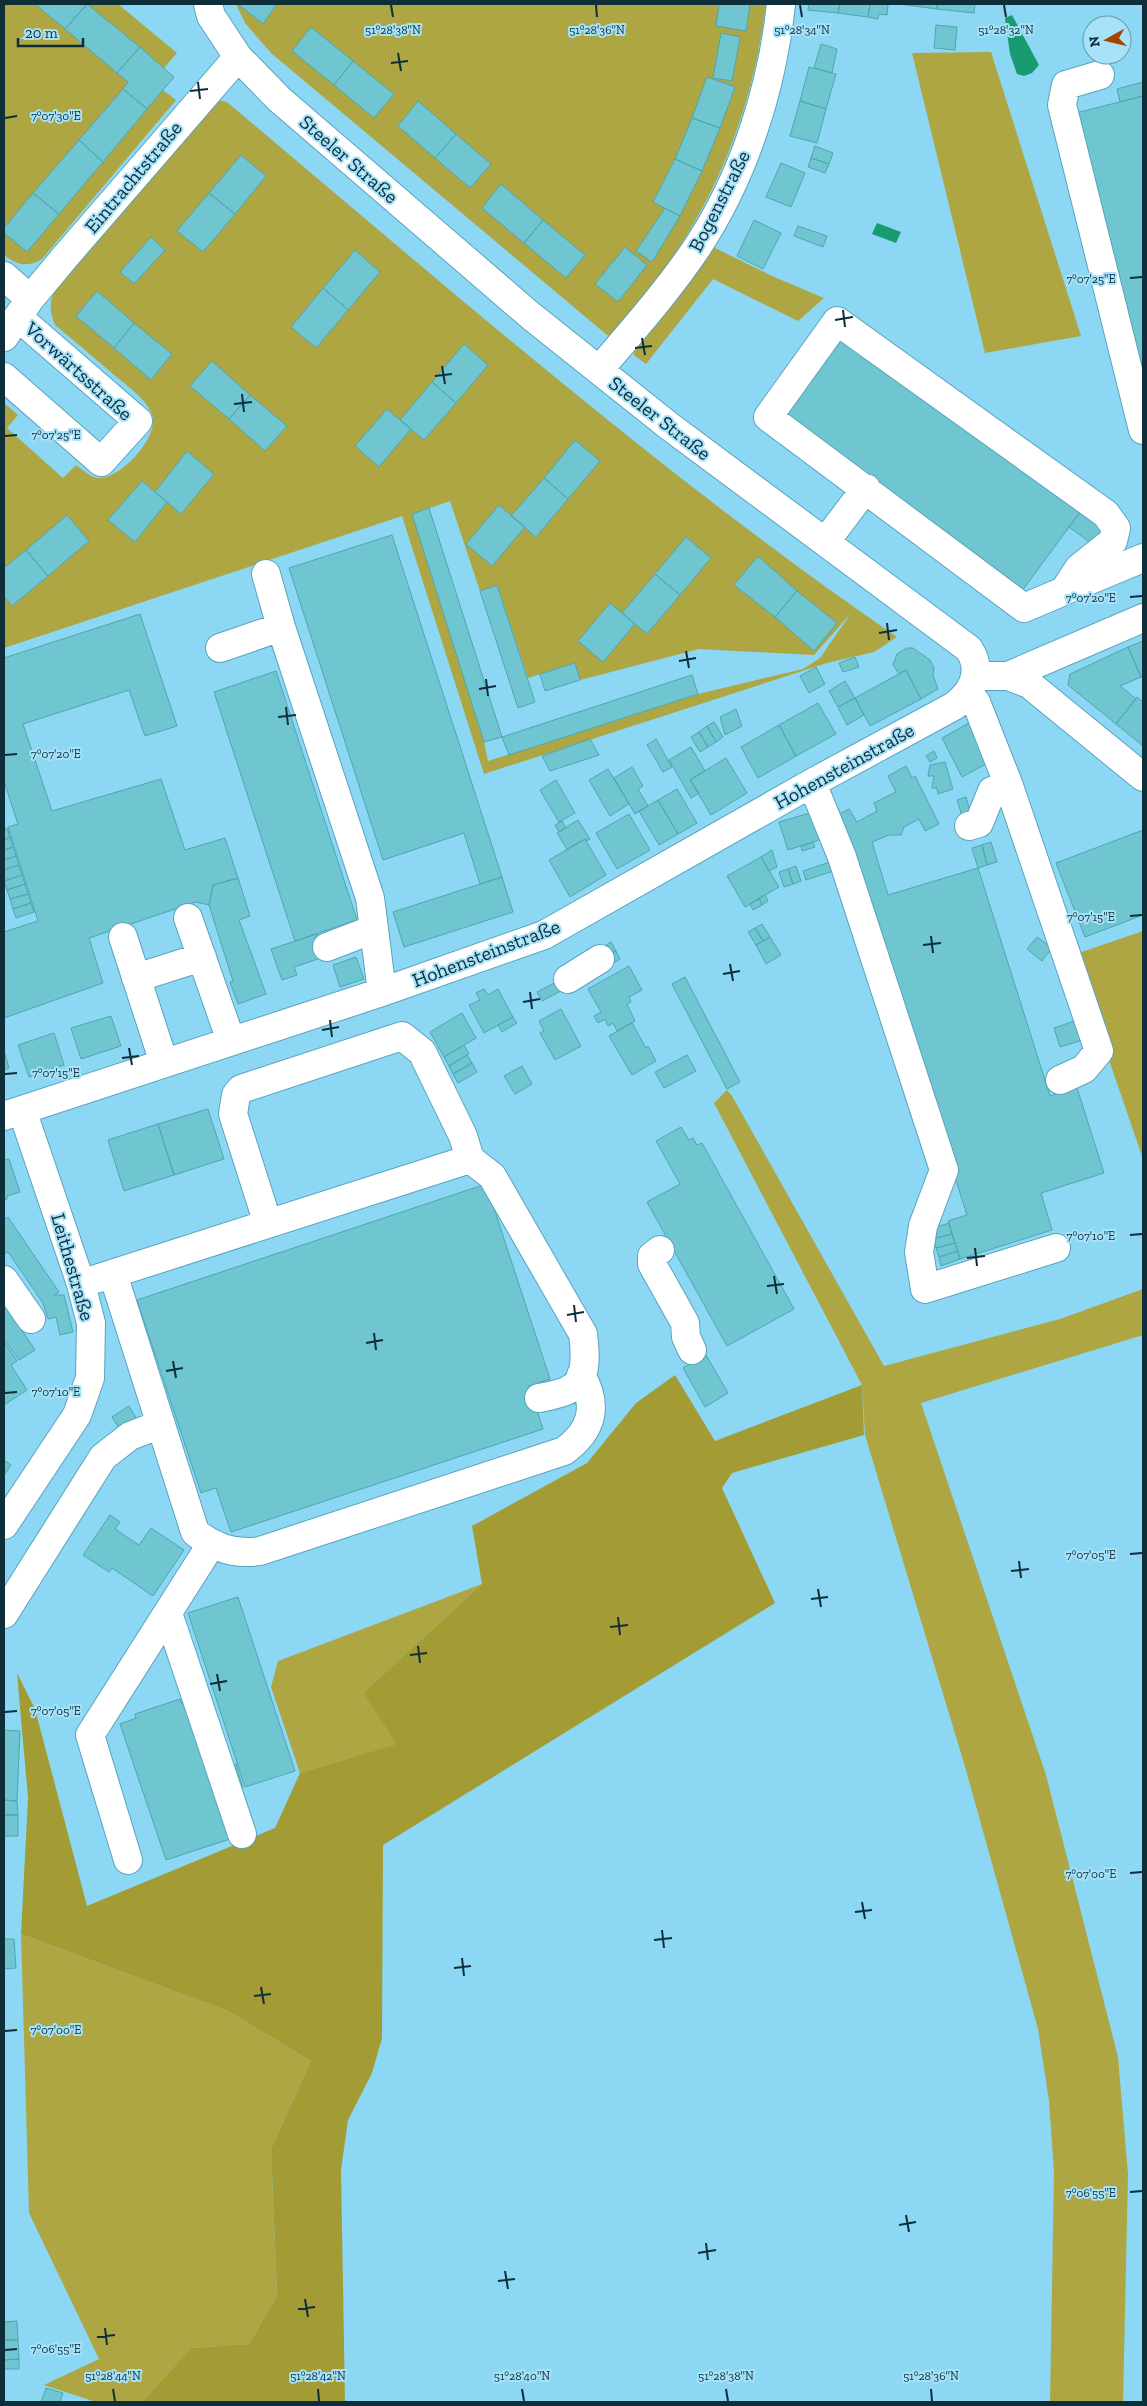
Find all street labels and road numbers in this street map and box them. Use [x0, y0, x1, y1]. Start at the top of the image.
street label: Steeler Straße [295, 110, 403, 208]
street label: Eintrachtstraße [79, 116, 187, 238]
street label: Bogenstraße [683, 146, 755, 256]
street label: Vorwärtsstraße [19, 316, 138, 426]
street label: Steeler Straße [604, 371, 716, 465]
street label: Hohensteinstraße [770, 718, 918, 814]
street label: Hohensteinstraße [409, 914, 563, 992]
street label: Leithestraße [46, 1211, 100, 1323]

